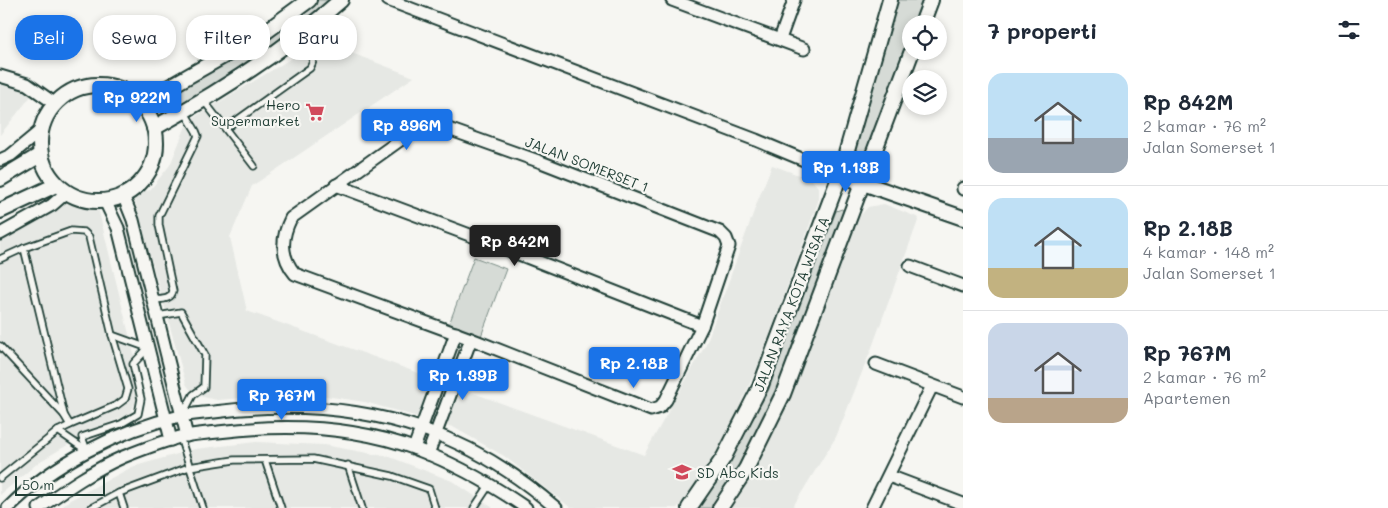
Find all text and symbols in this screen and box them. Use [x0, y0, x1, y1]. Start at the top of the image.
chip: Beli [15, 15, 83, 60]
chip: Sewa [93, 15, 176, 60]
chip: Filter [186, 15, 270, 60]
chip: Baru [280, 15, 357, 60]
map controls [902, 15, 947, 115]
button: locate [902, 15, 947, 60]
icon: filters [1335, 16, 1363, 44]
text: 7 properti [988, 17, 1097, 44]
button: layers [902, 70, 947, 115]
pin: Rp 922M [91, 80, 183, 123]
text: Rp 922M [103, 86, 171, 107]
text: Rp 842M [1143, 88, 1233, 115]
icon: home [1028, 93, 1088, 153]
place label: Hero Supermarket [211, 95, 300, 130]
supermarket icon: Hero Supermarket [304, 101, 326, 123]
pin: Rp 896M [361, 108, 453, 151]
text: Rp 896M [372, 114, 442, 135]
text: 2 kamar · 76 m² [1143, 115, 1266, 136]
street label: JALAN SOMERSET 1 [523, 132, 651, 196]
text: Jalan Somerset 1 [1143, 136, 1276, 157]
pin: Rp 1.13B [794, 150, 898, 193]
text: Rp 1.13B [813, 156, 879, 177]
street label: JALAN RAYA KOTA WISATA [749, 214, 833, 394]
text: Rp 2.18B [1143, 214, 1233, 241]
icon: home [1028, 218, 1088, 278]
pin: Rp 842M [469, 224, 561, 267]
text: Rp 842M [481, 230, 549, 251]
text: 4 kamar · 148 m² [1143, 241, 1274, 262]
text: Jalan Somerset 1 [1143, 262, 1276, 283]
text: Rp 767M [1143, 339, 1231, 366]
icon: home [1028, 343, 1088, 403]
pin: Rp 2.18B [582, 346, 686, 389]
text: Rp 2.18B [600, 352, 668, 373]
pin: Rp 1.39B [411, 358, 515, 401]
text: Rp 1.39B [429, 364, 497, 385]
text: 2 kamar · 76 m² [1143, 366, 1266, 387]
pin: Rp 767M [236, 378, 328, 421]
text: Rp 767M [248, 384, 316, 405]
text: Apartemen [1143, 387, 1230, 408]
school or university icon: SD Abc Kids [671, 461, 693, 483]
place label: SD Abc Kids [697, 463, 779, 482]
scale bar [15, 473, 105, 496]
text: 50 m [22, 475, 54, 494]

